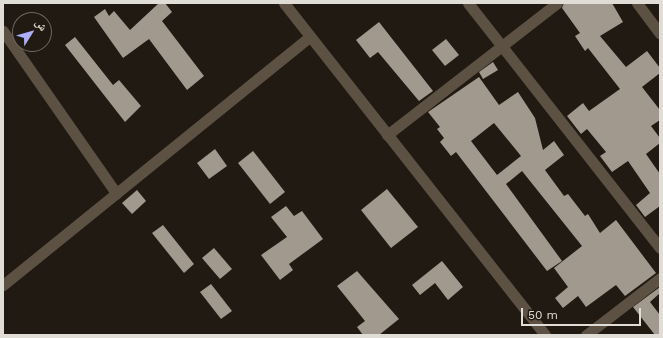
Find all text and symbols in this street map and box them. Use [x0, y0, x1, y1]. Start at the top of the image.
north arrow [12, 12, 52, 52]
text: ش [32, 17, 50, 34]
scale bar [523, 300, 643, 326]
text: 50 m [528, 308, 558, 322]

